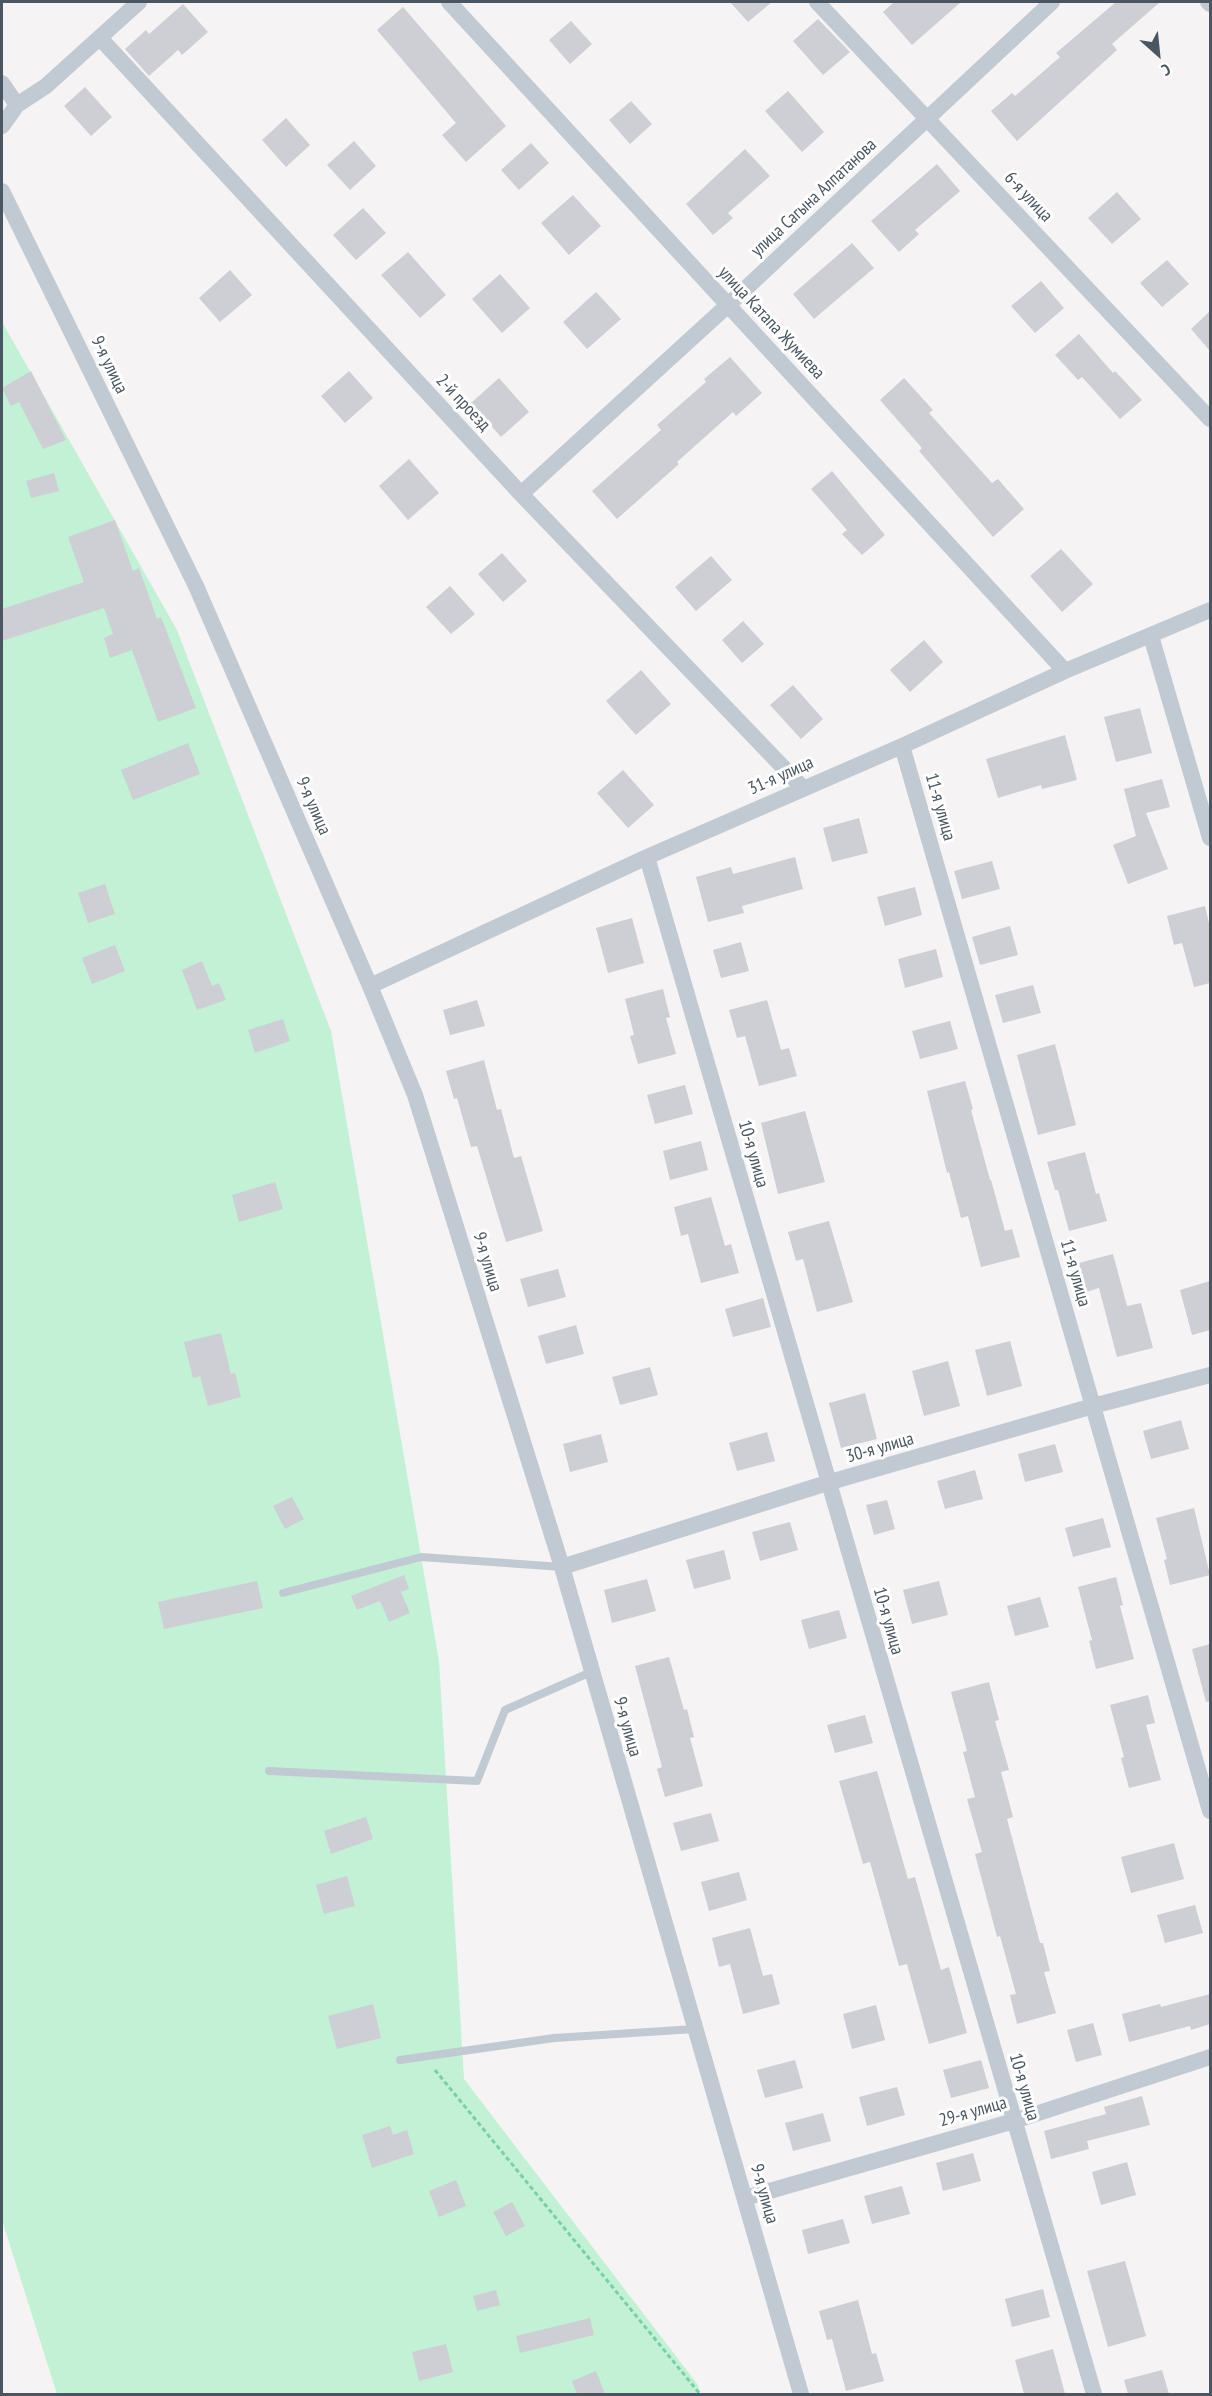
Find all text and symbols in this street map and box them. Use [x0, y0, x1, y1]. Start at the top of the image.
north arrow [1128, 24, 1188, 84]
text: С [1158, 59, 1174, 81]
street label: улица Сагына Алпатанова [747, 134, 881, 262]
street label: 6-я улица [999, 167, 1057, 227]
street label: улица Катапа Жумиева [713, 262, 829, 384]
street label: 9-я улица [86, 333, 132, 397]
street label: 2-й проезд [431, 370, 495, 436]
street label: 31-я улица [745, 752, 817, 800]
street label: 11-я улица [920, 771, 960, 843]
street label: 9-я улица [291, 774, 335, 838]
street label: 10-я улица [733, 1118, 773, 1190]
street label: 9-я улица [468, 1230, 506, 1294]
street label: 11-я улица [1055, 1237, 1095, 1309]
street label: 30-я улица [844, 1428, 916, 1468]
street label: 10-я улица [868, 1585, 908, 1657]
street label: 9-я улица [608, 1695, 646, 1759]
street label: 10-я улица [1004, 2051, 1044, 2123]
street label: 29-я улица [937, 2092, 1009, 2132]
street label: 9-я улица [745, 2162, 783, 2226]

